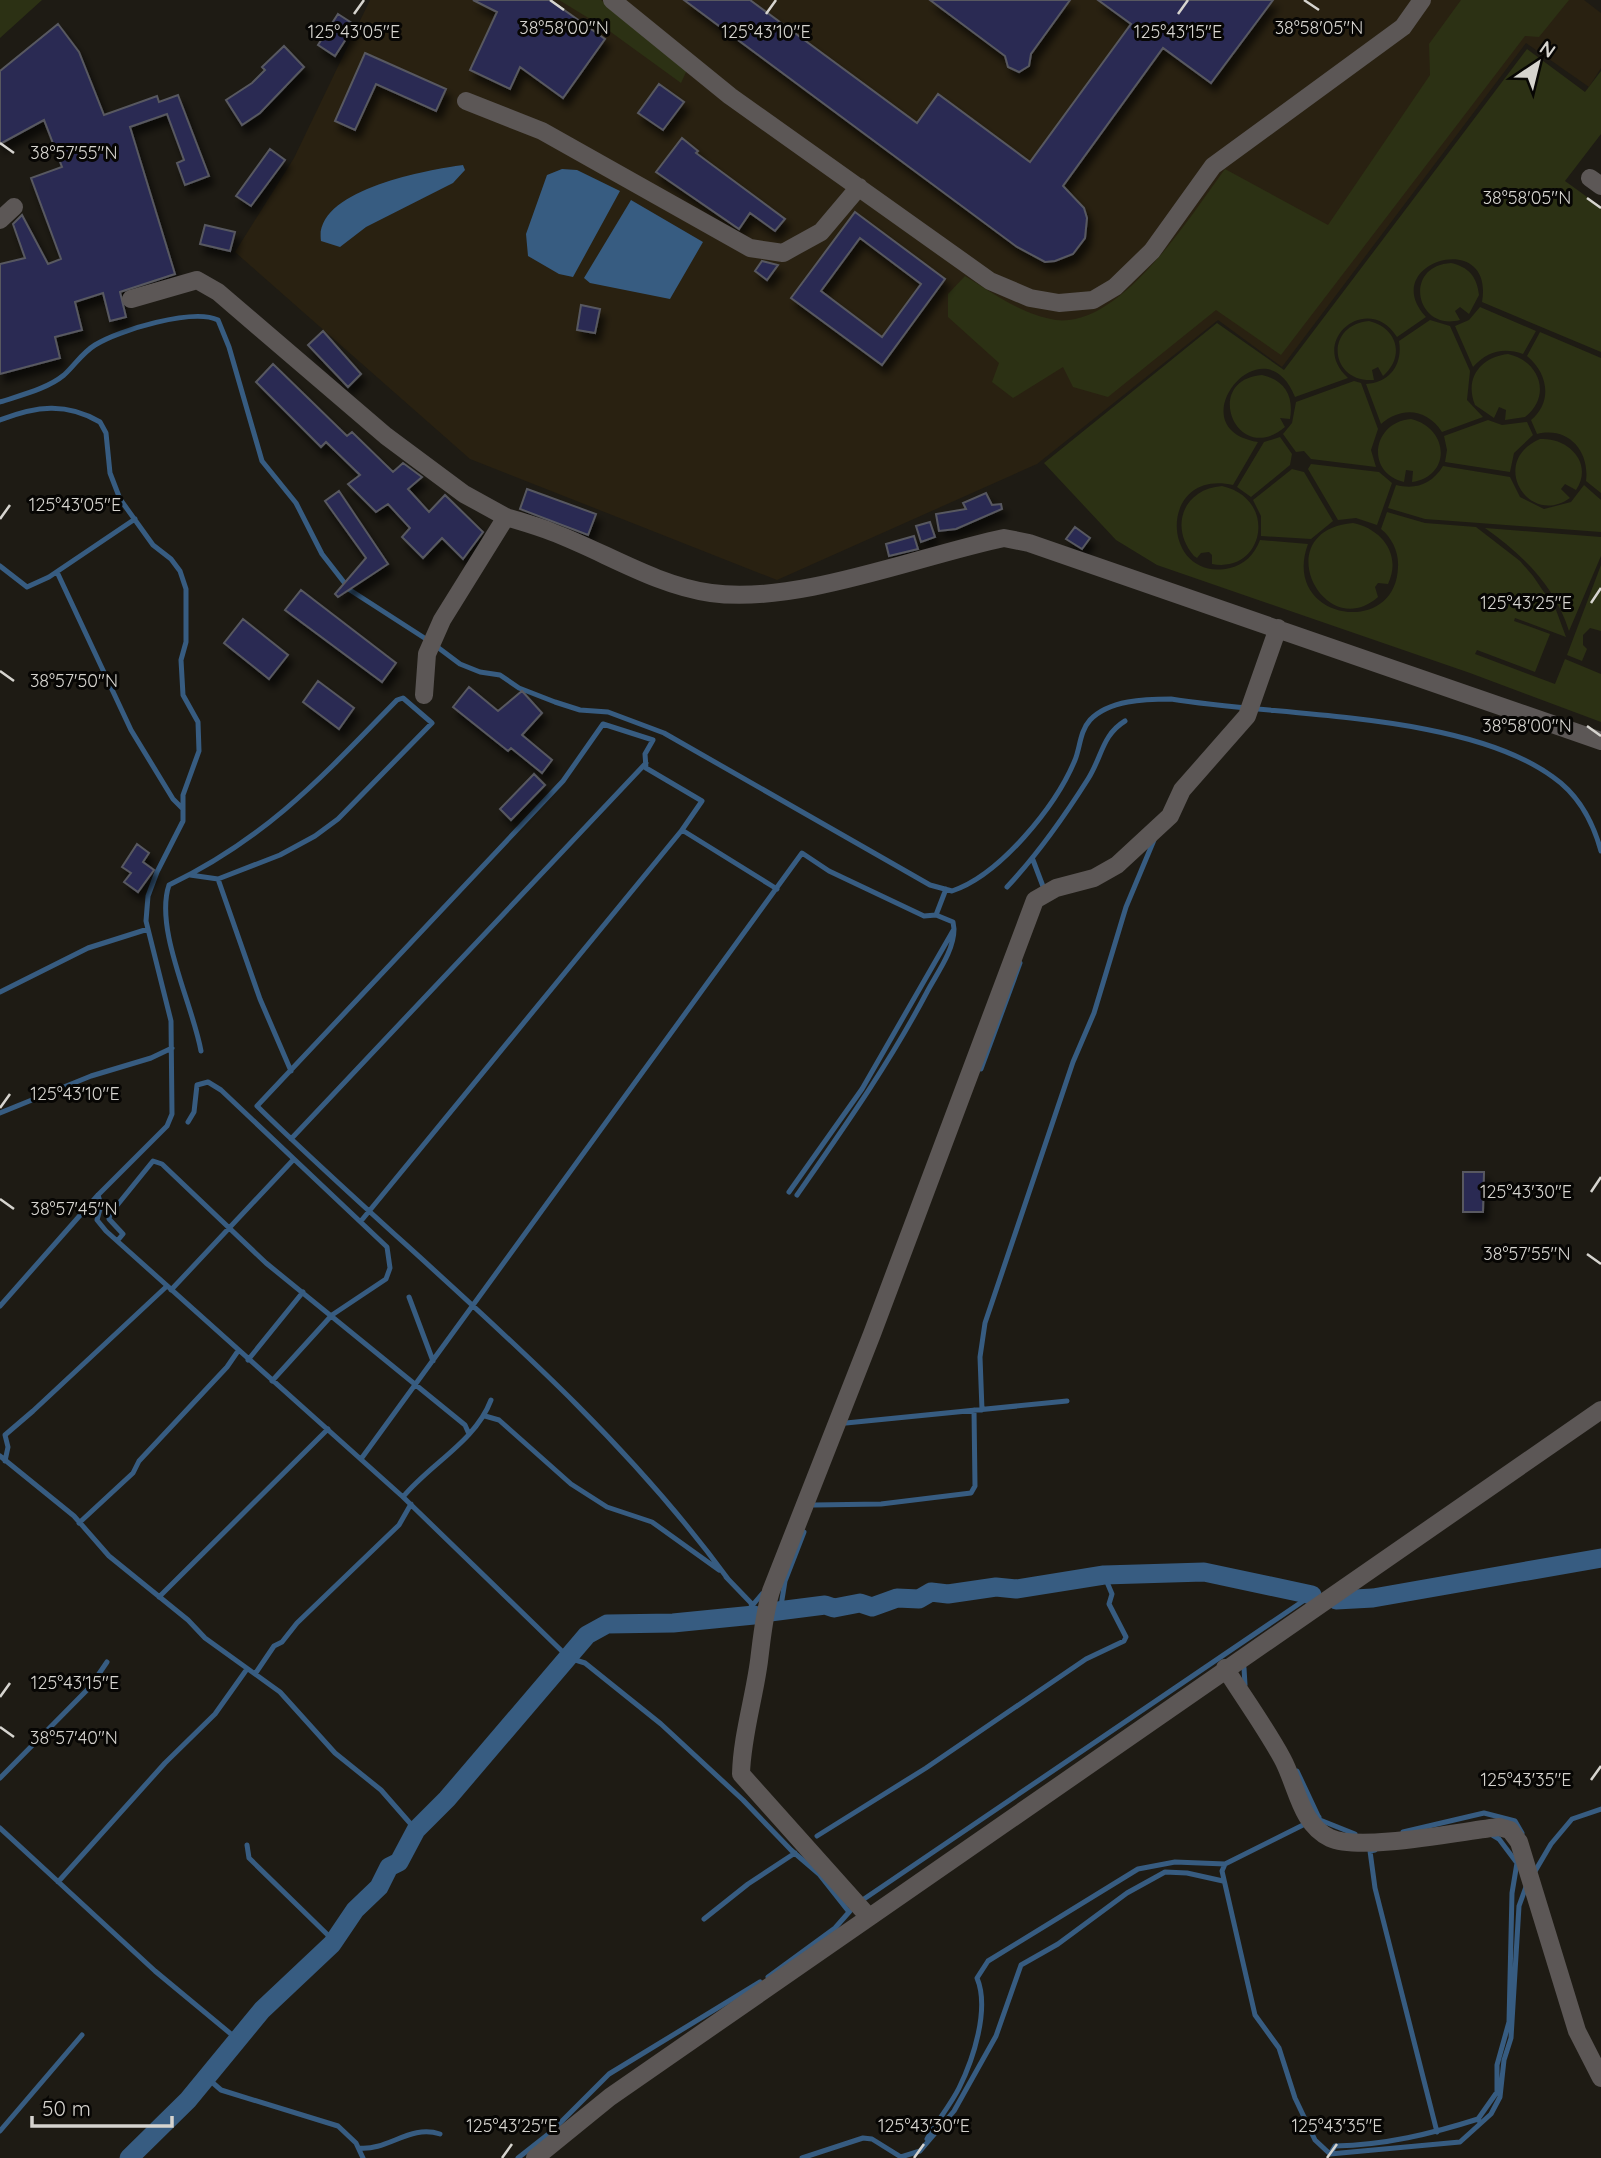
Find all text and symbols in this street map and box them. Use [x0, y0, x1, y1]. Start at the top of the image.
text: 38°58'00"N [519, 16, 609, 39]
text: 38°58'05"N [1275, 16, 1363, 39]
text: 125°43'05"E [308, 20, 400, 43]
text: 125°43'10"E [721, 20, 811, 43]
text: 125°43'15"E [1134, 20, 1222, 43]
north arrow [1503, 28, 1573, 98]
text: N [1535, 35, 1560, 63]
text: 38°57'55"N [30, 141, 118, 164]
text: 38°58'05"N [1483, 186, 1571, 209]
text: 125°43'05"E [29, 493, 121, 516]
text: 125°43'25"E [1480, 591, 1572, 614]
text: 38°57'50"N [30, 669, 118, 692]
text: 38°58'00"N [1482, 714, 1572, 737]
text: 125°43'10"E [30, 1082, 120, 1105]
text: 125°43'30"E [1480, 1180, 1572, 1203]
text: 38°57'45"N [30, 1197, 118, 1220]
text: 38°57'55"N [1483, 1242, 1571, 1265]
text: 125°43'15"E [31, 1671, 119, 1694]
text: 38°57'40"N [30, 1726, 118, 1749]
text: 125°43'35"E [1480, 1768, 1572, 1791]
scale bar [32, 2084, 172, 2128]
text: 50 m [42, 2095, 91, 2121]
text: 125°43'25"E [466, 2114, 558, 2137]
text: 125°43'30"E [878, 2114, 970, 2137]
text: 125°43'35"E [1291, 2114, 1383, 2137]

